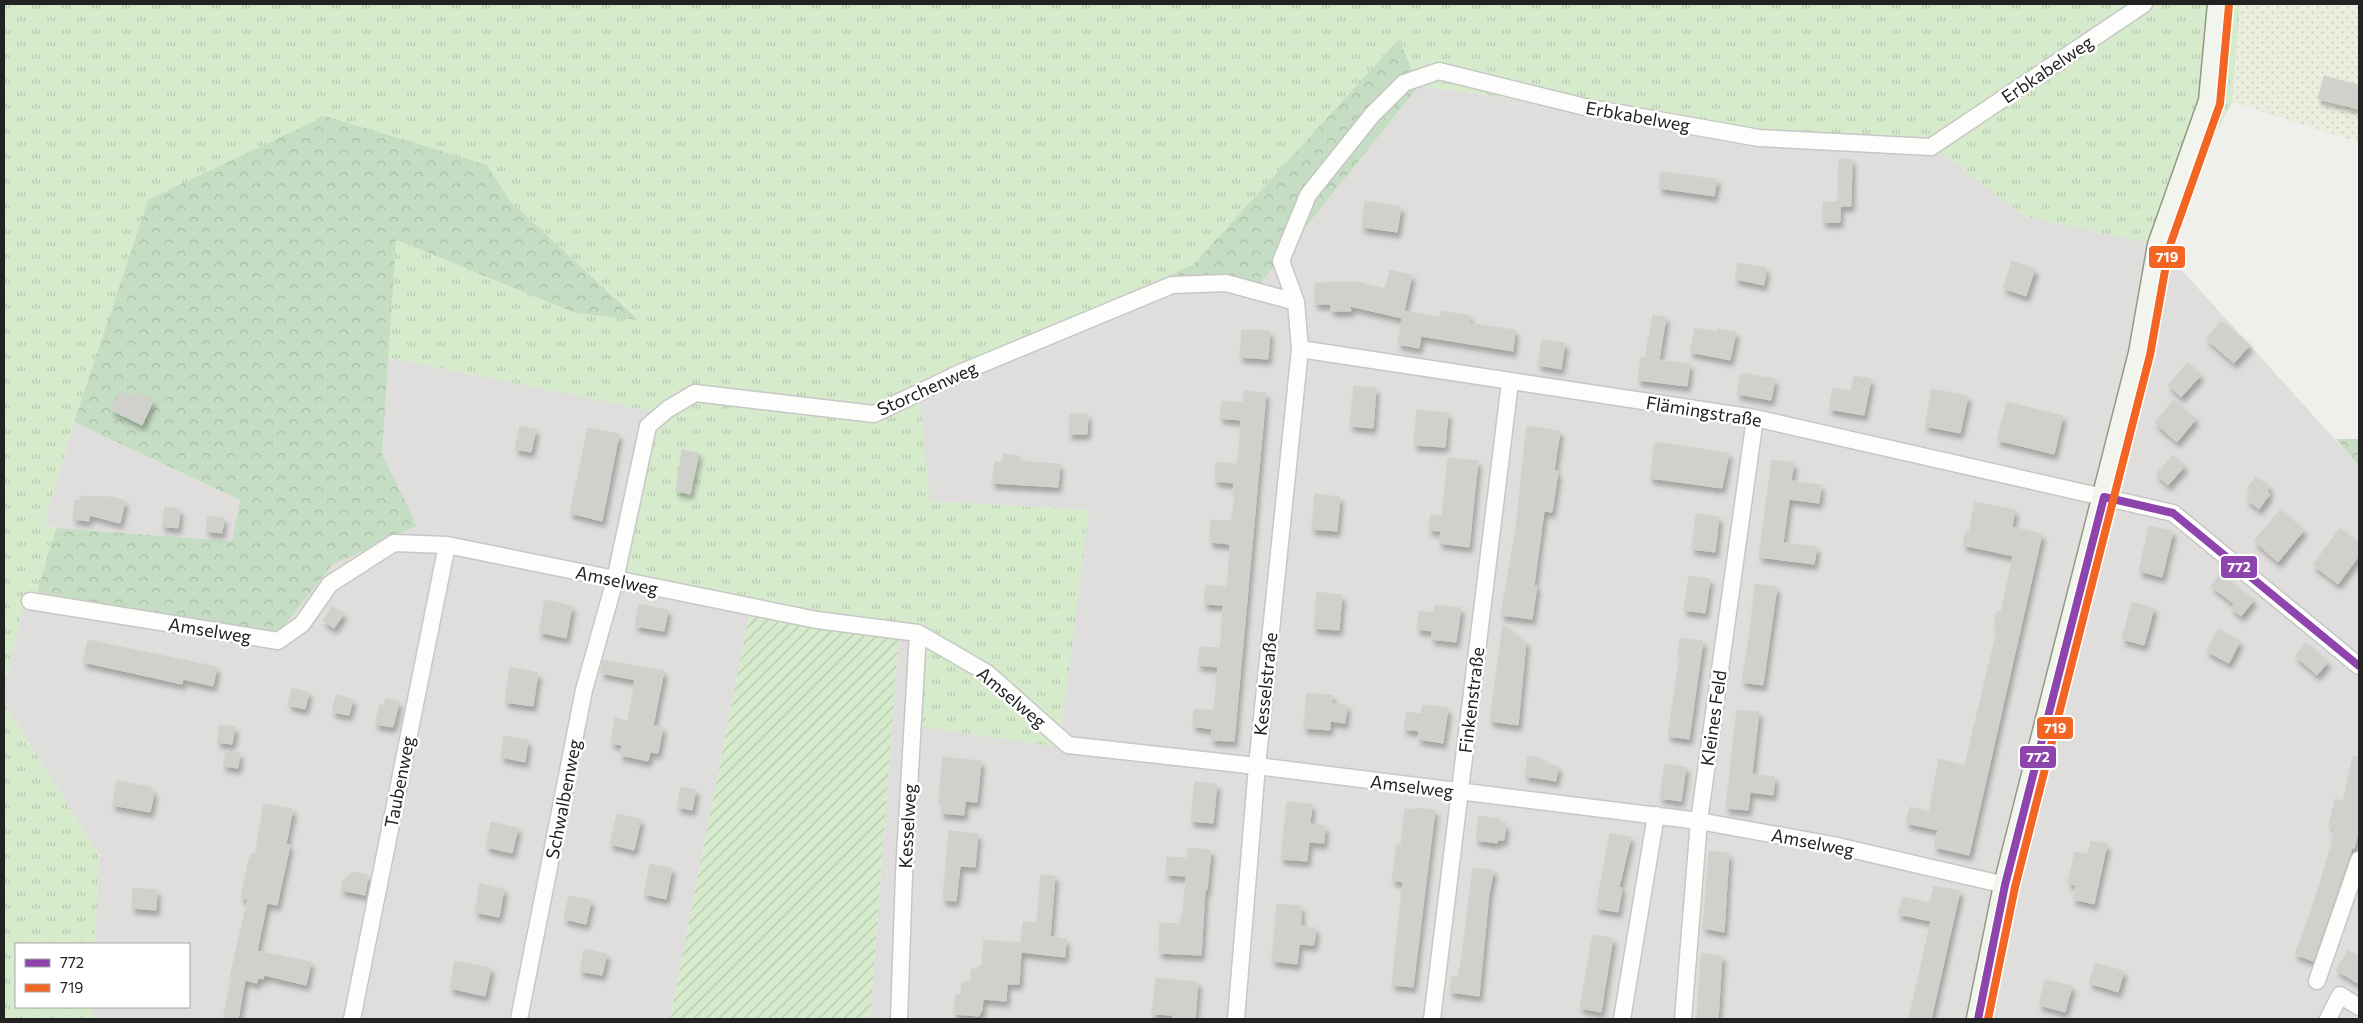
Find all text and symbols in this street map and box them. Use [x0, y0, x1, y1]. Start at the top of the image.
street label: Erbkabelweg [1997, 30, 2097, 108]
street label: Erbkabelweg [1584, 96, 1692, 136]
line badge: 719 [2148, 245, 2186, 269]
text: 719 [2156, 248, 2179, 265]
street label: Storchenweg [873, 356, 981, 420]
street label: Flämingstraße [1645, 391, 1763, 431]
line badge: 772 [2220, 555, 2258, 579]
text: 772 [2227, 558, 2251, 575]
street label: Amselweg [574, 561, 660, 600]
street label: Amselweg [167, 613, 253, 647]
street label: Kesselstraße [1249, 631, 1281, 737]
street label: Finkenstraße [1454, 646, 1488, 754]
street label: Amselweg [973, 662, 1051, 732]
street label: Kleines Feld [1695, 669, 1731, 767]
line badge: 719 [2036, 716, 2074, 740]
text: 719 [2044, 719, 2067, 736]
street label: Taubenweg [379, 734, 419, 830]
street label: Schwalbenweg [541, 737, 585, 861]
line badge: 772 [2019, 745, 2057, 769]
text: 772 [2026, 748, 2050, 765]
street label: Amselweg [1369, 770, 1455, 802]
street label: Kesselweg [894, 783, 920, 869]
street label: Amselweg [1770, 823, 1856, 861]
legend [15, 943, 190, 1008]
text: 772 [60, 953, 84, 971]
text: 719 [60, 978, 83, 996]

